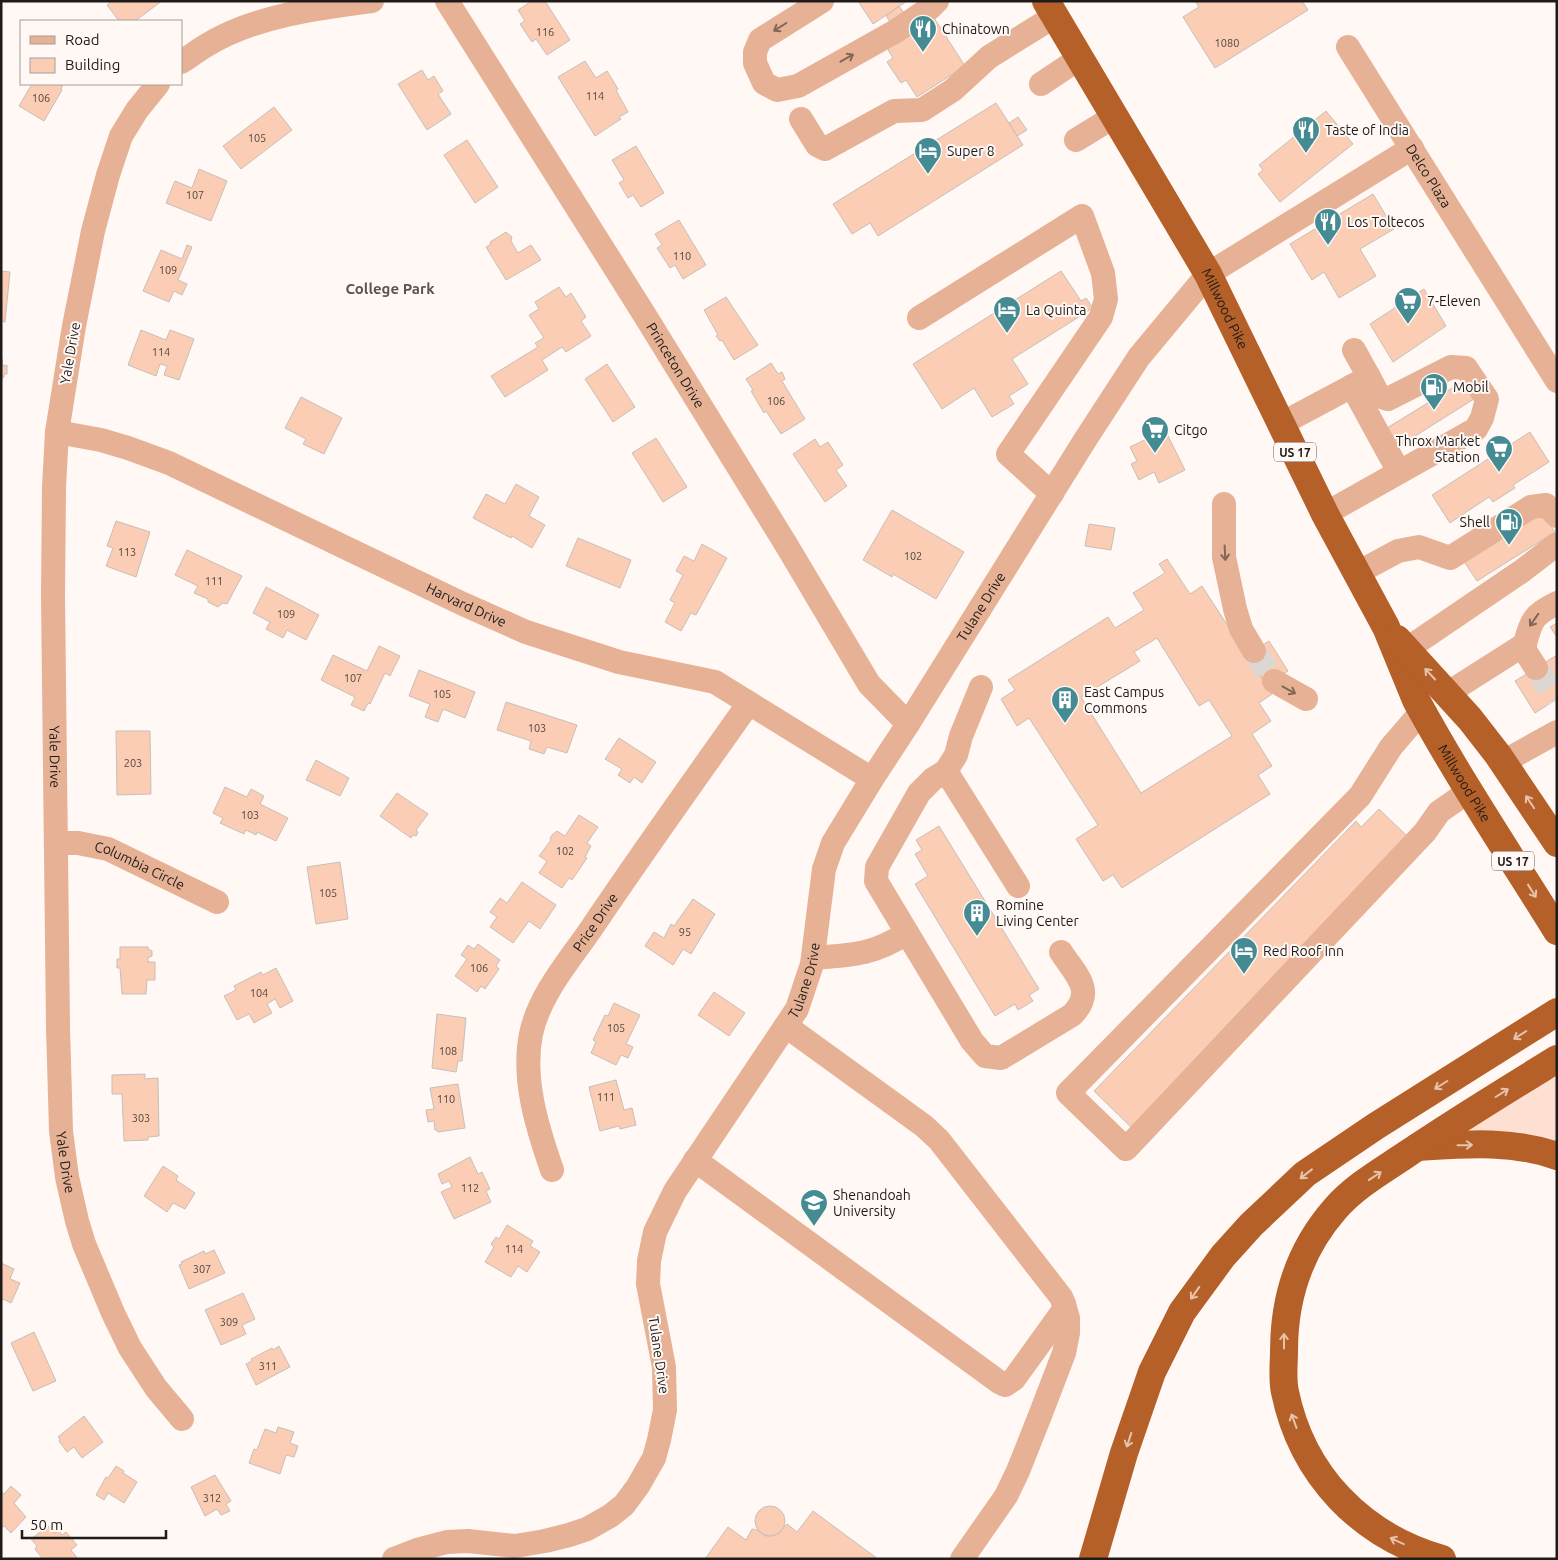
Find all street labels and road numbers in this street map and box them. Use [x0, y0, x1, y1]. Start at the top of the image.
street label: Delco Plaza [1403, 141, 1455, 211]
street label: Millwood Pike [1198, 266, 1251, 352]
street label: Princeton Drive [643, 320, 708, 411]
street label: Yale Drive [57, 321, 83, 385]
road number: US 17 [1274, 442, 1316, 462]
street label: Tulane Drive [954, 569, 1009, 644]
street label: Harvard Drive [424, 580, 509, 630]
street label: Yale Drive [47, 725, 63, 788]
street label: Millwood Pike [1435, 741, 1494, 825]
street label: Columbia Circle [93, 839, 187, 893]
road number: US 17 [1492, 851, 1534, 870]
street label: Price Drive [570, 890, 621, 955]
street label: Tulane Drive [785, 942, 823, 1021]
street label: Yale Drive [53, 1130, 78, 1195]
street label: Tulane Drive [646, 1315, 672, 1395]

